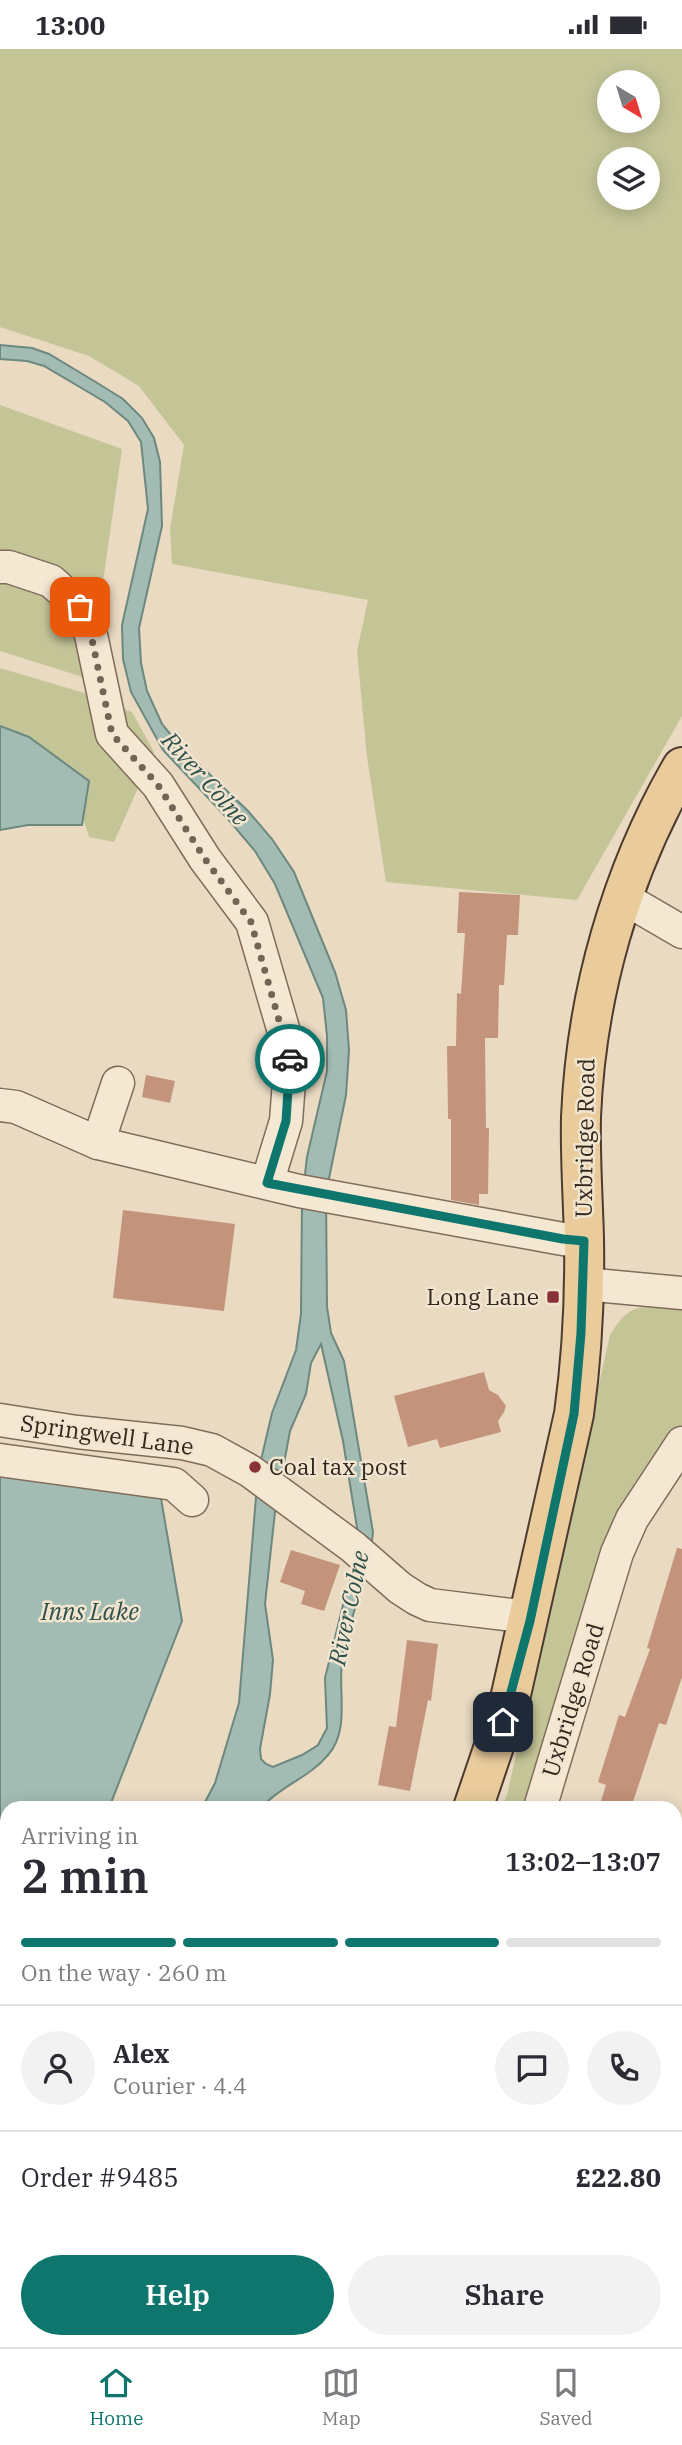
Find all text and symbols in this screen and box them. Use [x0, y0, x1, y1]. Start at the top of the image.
text: 13:00 [35, 8, 105, 42]
north arrow [597, 70, 660, 133]
map controls [597, 70, 660, 210]
button: layers [597, 147, 660, 210]
pin [50, 577, 110, 637]
icon: bag [61, 588, 99, 626]
water label: River Colne [154, 724, 257, 832]
courier [255, 1024, 325, 1094]
icon: car [271, 1040, 309, 1078]
street label: Uxbridge Road [568, 1058, 600, 1218]
place label: Long Lane [427, 1281, 539, 1311]
marker: Long Lane [545, 1289, 561, 1305]
street label: Springwell Lane [19, 1407, 196, 1461]
place label: Coal tax post [269, 1451, 407, 1481]
marker: Coal tax post [247, 1459, 263, 1475]
water label: River Colne [320, 1547, 376, 1669]
water label: Inns Lake [40, 1595, 139, 1627]
street label: Uxbridge Road [534, 1619, 610, 1780]
pin [473, 1692, 533, 1752]
icon: home [484, 1703, 522, 1741]
text: Arriving in [21, 1820, 138, 1850]
text: 13:02–13:07 [505, 1844, 661, 1878]
text: 2 min [21, 1846, 149, 1906]
text: On the way · 260 m [21, 1957, 227, 1987]
button: person [21, 2031, 95, 2105]
button: chat [495, 2031, 569, 2105]
button: phone [587, 2031, 661, 2105]
text: Alex [113, 2036, 169, 2070]
text: Courier · 4.4 [113, 2070, 247, 2100]
text: Order #9485 [21, 2160, 179, 2194]
text: £22.80 [576, 2160, 661, 2194]
button: Help [21, 2255, 334, 2335]
button: Share [348, 2255, 661, 2335]
tab: Home [89, 2364, 143, 2430]
tab: Map [322, 2364, 361, 2430]
tab: Saved [539, 2364, 593, 2430]

